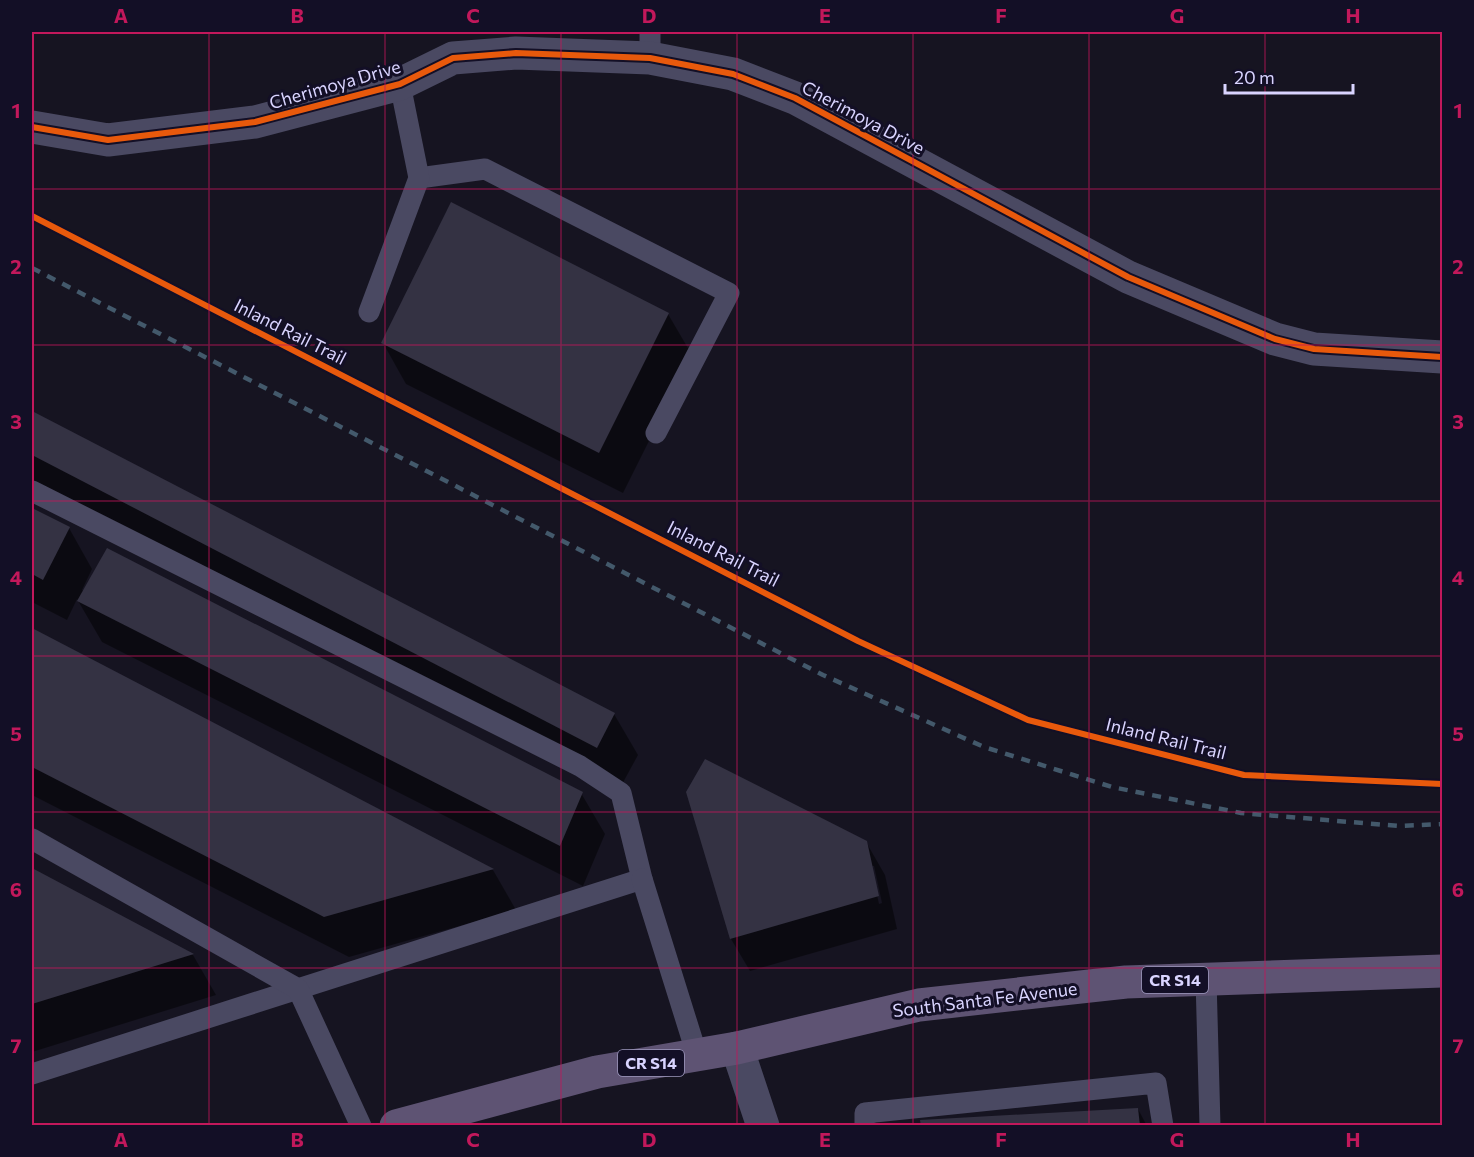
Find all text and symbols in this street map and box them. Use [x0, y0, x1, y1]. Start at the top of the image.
text: A [114, 3, 128, 27]
text: B [290, 3, 304, 27]
text: C [466, 3, 480, 27]
text: D [642, 3, 656, 27]
text: E [819, 3, 831, 27]
text: F [995, 3, 1007, 27]
text: G [1170, 3, 1184, 27]
text: H [1346, 3, 1361, 27]
street label: Cherimoya Drive [267, 55, 403, 113]
scale bar [1225, 57, 1352, 95]
text: 20 m [1234, 66, 1275, 88]
street label: Cherimoya Drive [798, 76, 928, 159]
text: 1 [11, 98, 21, 122]
text: 1 [1453, 98, 1463, 122]
text: 2 [10, 254, 22, 278]
text: 2 [1452, 254, 1464, 278]
street label: Inland Rail Trail [231, 293, 350, 369]
text: 3 [10, 409, 22, 433]
text: 3 [1452, 409, 1464, 433]
street label: Inland Rail Trail [664, 515, 783, 591]
text: 4 [10, 565, 22, 589]
text: 4 [1452, 565, 1464, 589]
street label: Inland Rail Trail [1104, 712, 1229, 764]
text: 5 [10, 721, 22, 745]
text: 5 [1452, 721, 1464, 745]
text: 6 [10, 877, 22, 901]
text: 6 [1452, 877, 1464, 901]
road number: CR S14 [1142, 967, 1208, 993]
street label: South Santa Fe Avenue [891, 977, 1078, 1021]
text: 7 [11, 1033, 22, 1057]
text: 7 [1453, 1033, 1464, 1057]
road number: CR S14 [618, 1050, 684, 1076]
text: A [114, 1127, 128, 1151]
text: B [290, 1127, 304, 1151]
text: C [466, 1127, 480, 1151]
text: D [642, 1127, 656, 1151]
text: E [819, 1127, 831, 1151]
text: F [995, 1127, 1007, 1151]
text: G [1170, 1127, 1184, 1151]
text: H [1346, 1127, 1361, 1151]

